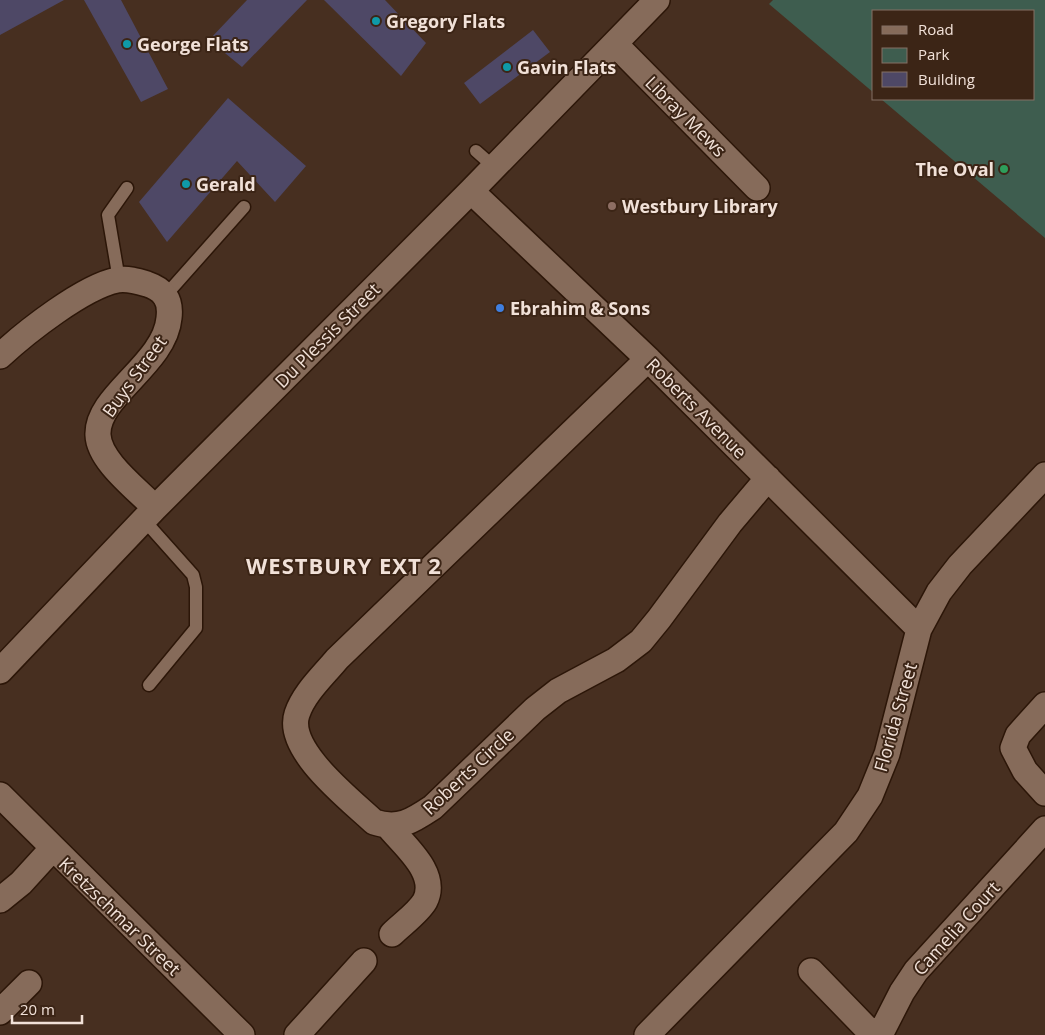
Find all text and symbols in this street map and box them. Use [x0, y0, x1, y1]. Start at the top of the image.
place label: Gregory Flats [386, 9, 505, 33]
legend [872, 10, 1035, 100]
marker: Gregory Flats [370, 15, 382, 27]
text: Road [918, 19, 954, 39]
place label: George Flats [137, 32, 249, 56]
marker: George Flats [121, 38, 133, 50]
text: Park [918, 44, 949, 64]
place label: Gavin Flats [517, 55, 616, 79]
marker: Gavin Flats [501, 61, 513, 73]
text: Building [918, 69, 975, 89]
street label: Libray Mews [640, 70, 732, 162]
place label: The Oval [916, 157, 994, 181]
marker: The Oval [998, 163, 1010, 175]
place label: Gerald [196, 172, 256, 196]
marker: Gerald [180, 178, 192, 190]
place label: Westbury Library [622, 194, 778, 218]
marker: Westbury Library [606, 200, 618, 212]
street label: Du Plessis Street [269, 277, 385, 393]
place label: Ebrahim & Sons [510, 296, 650, 320]
marker: Ebrahim & Sons [494, 302, 506, 314]
street label: Buys Street [96, 330, 172, 422]
street label: Roberts Avenue [642, 353, 752, 463]
district label: WESTBURY EXT 2 [246, 550, 442, 580]
street label: Florida Street [868, 660, 922, 774]
street label: Roberts Circle [417, 722, 519, 820]
street label: Kretzschmar Street [54, 852, 186, 980]
street label: Camelia Court [907, 876, 1005, 980]
scale bar [12, 992, 82, 1024]
text: 20 m [20, 999, 55, 1019]

